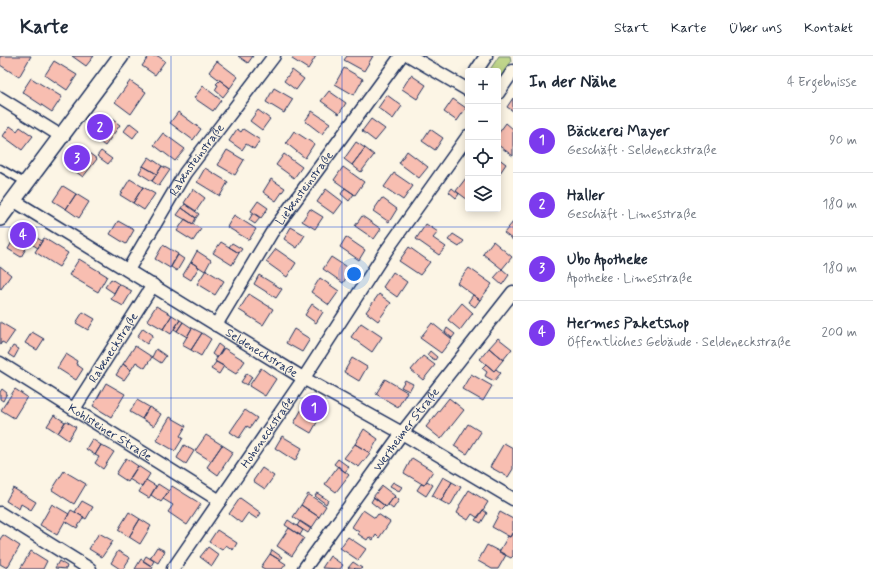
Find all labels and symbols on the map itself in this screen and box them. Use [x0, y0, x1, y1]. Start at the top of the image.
pin: 2 [87, 112, 113, 142]
street label: Rabensteinstraße [166, 121, 229, 199]
pin: 3 [64, 143, 90, 173]
street label: Liebensteinstraße [273, 148, 337, 229]
pin: 4 [10, 220, 36, 250]
your location [344, 264, 364, 284]
street label: Rabeneckstraße [86, 310, 142, 386]
street label: Seldeneckstraße [222, 325, 301, 382]
street label: Wertheimer Straße [370, 385, 444, 475]
pin: 1 [301, 393, 327, 423]
street label: Hoheneckstraße [238, 394, 298, 472]
street label: Kohlsteiner Straße [65, 401, 155, 465]

